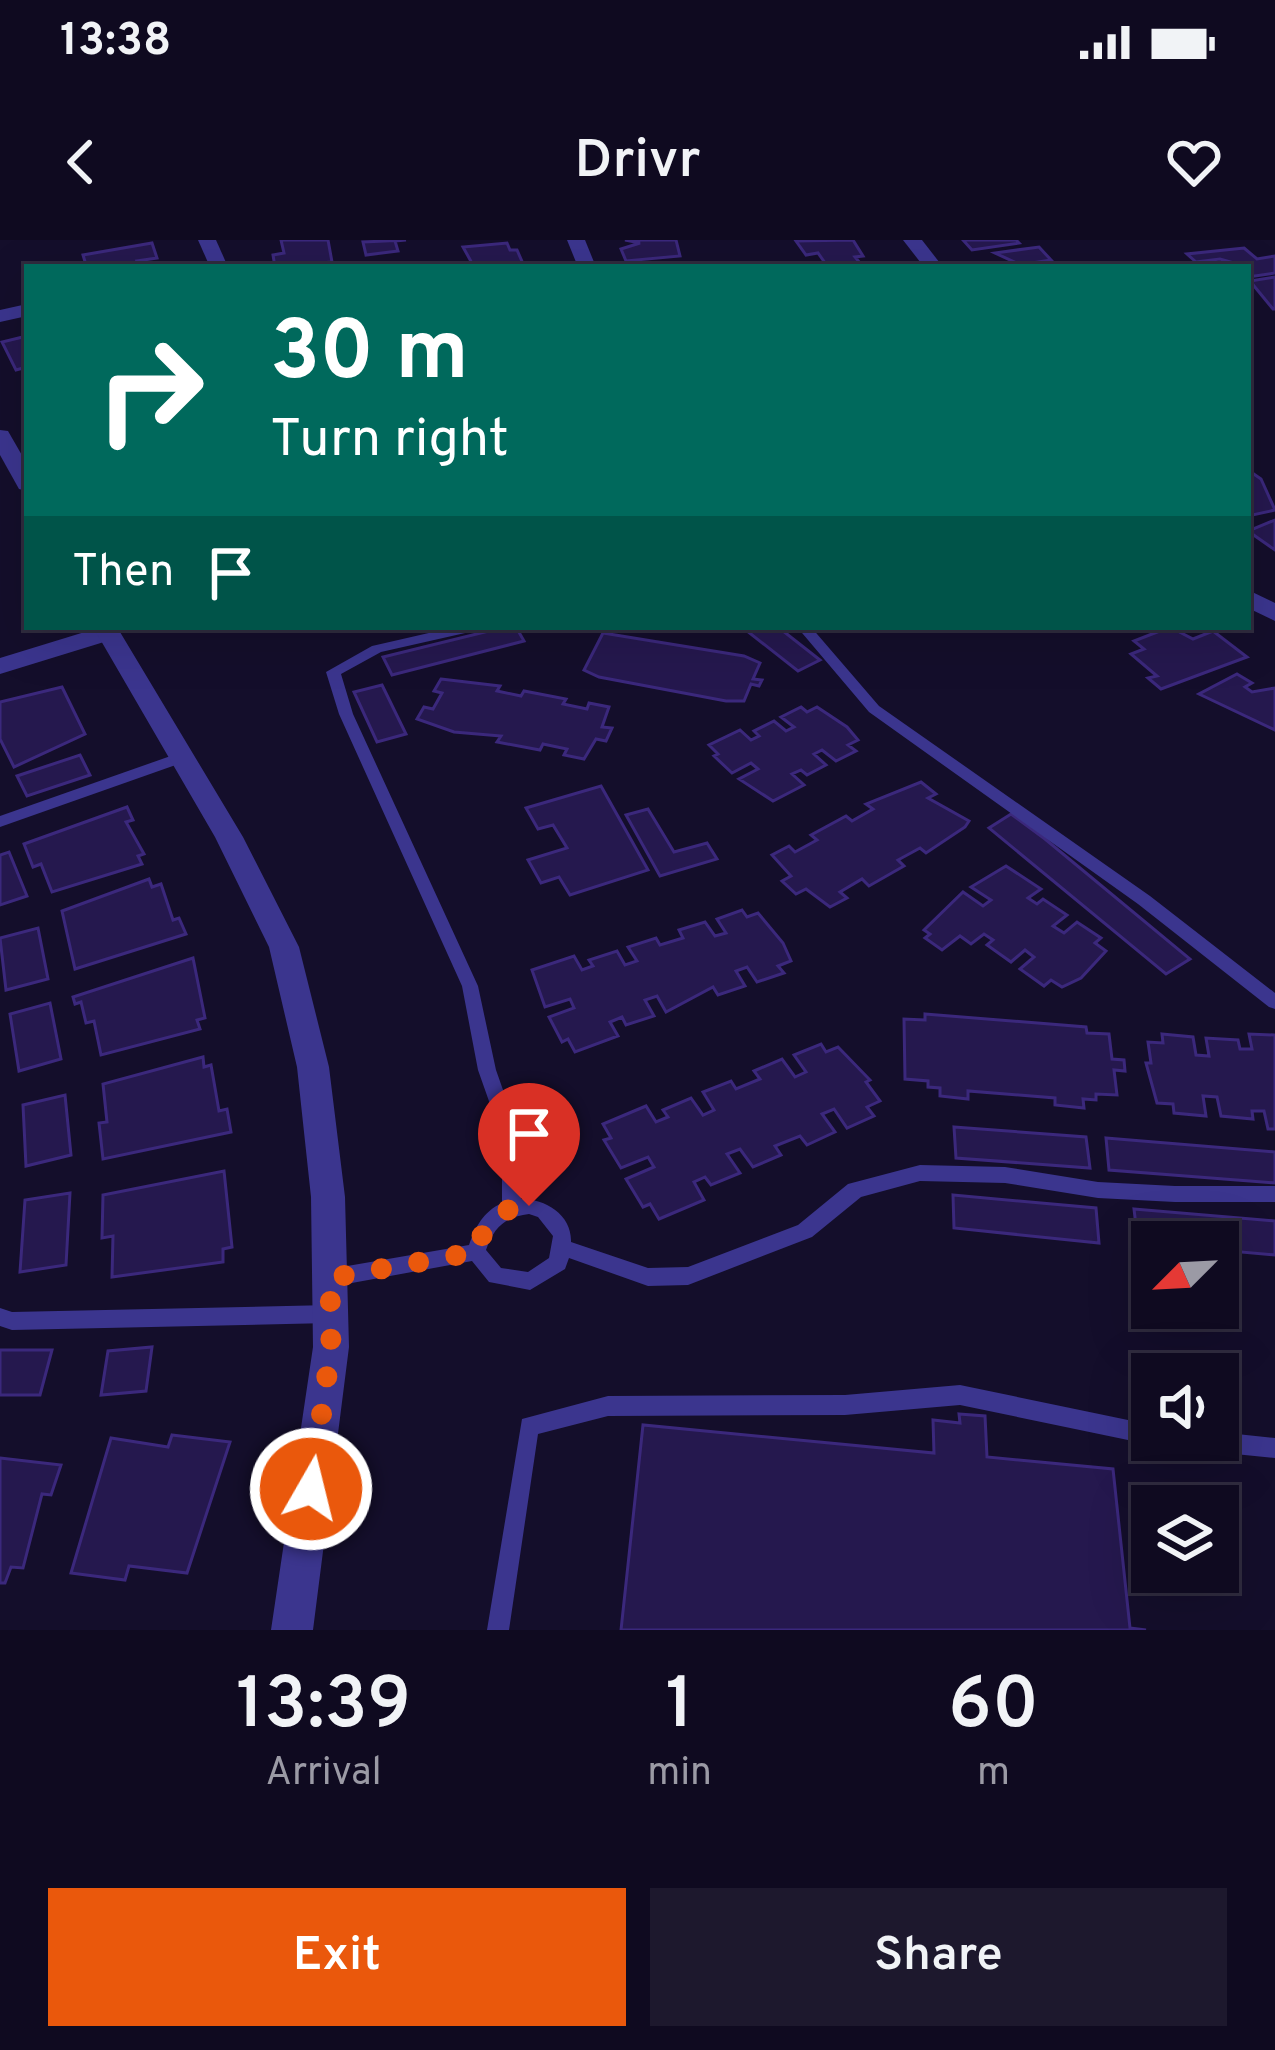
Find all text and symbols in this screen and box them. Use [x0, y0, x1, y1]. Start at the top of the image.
text: 13:38 [60, 14, 171, 71]
text: Drivr [574, 128, 701, 197]
icon: back [48, 129, 114, 195]
icon: heart [1161, 129, 1227, 195]
text: 30 m [270, 303, 469, 409]
icon: right [72, 312, 228, 468]
text: Turn right [270, 407, 509, 476]
icon: arrive [198, 540, 264, 606]
text: Then [72, 545, 174, 602]
pin [478, 1083, 580, 1206]
icon: arrive [496, 1101, 562, 1167]
north arrow [1131, 1221, 1239, 1329]
map controls [1131, 1221, 1239, 1593]
button: sound [1131, 1353, 1239, 1461]
position arrow [248, 1426, 374, 1552]
button: layers [1131, 1485, 1239, 1593]
text: 13:39 [236, 1662, 411, 1754]
text: 1 [666, 1662, 694, 1754]
text: 60 [948, 1662, 1039, 1754]
text: Arrival [265, 1750, 382, 1799]
text: min [647, 1750, 712, 1799]
text: m [977, 1750, 1010, 1799]
button: Exit [48, 1888, 626, 2026]
button: Share [650, 1888, 1227, 2026]

